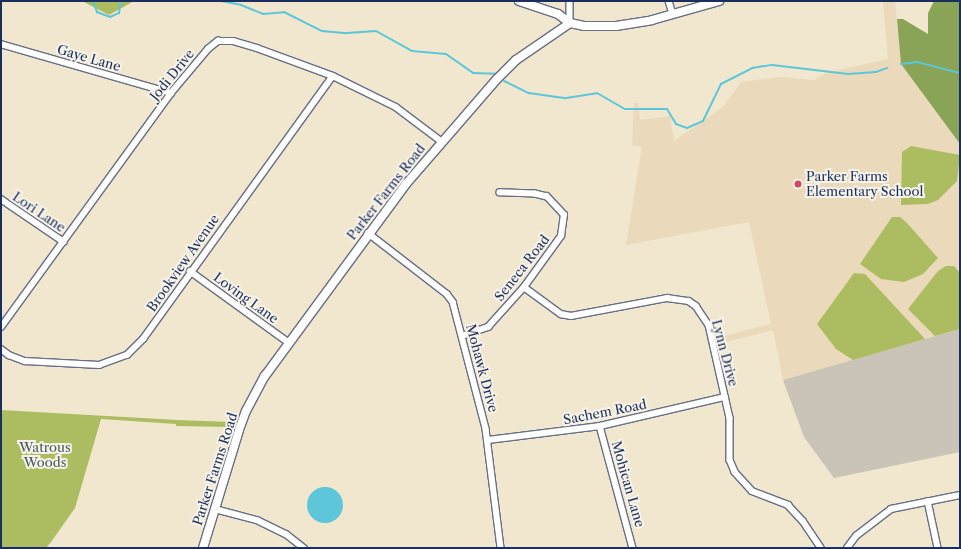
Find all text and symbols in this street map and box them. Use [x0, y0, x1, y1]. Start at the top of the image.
street label: Gaye Lane [55, 41, 123, 75]
street label: Jodi Drive [147, 46, 197, 104]
street label: Parker Farms Road [344, 141, 428, 243]
place label: Parker Farms Elementary School [806, 169, 924, 200]
marker: Parker Farms Elementary School [793, 179, 803, 189]
street label: Lori Lane [10, 189, 68, 235]
street label: Brookview Avenue [143, 211, 223, 315]
street label: Seneca Road [491, 232, 553, 304]
street label: Loving Lane [211, 269, 281, 327]
street label: Lynn Drive [709, 318, 741, 388]
street label: Mohawk Drive [463, 322, 501, 414]
street label: Sachem Road [562, 396, 648, 428]
street label: Parker Farms Road [189, 411, 241, 527]
street label: Mohican Lane [608, 439, 648, 529]
park label: Watrous Woods [19, 440, 71, 471]

